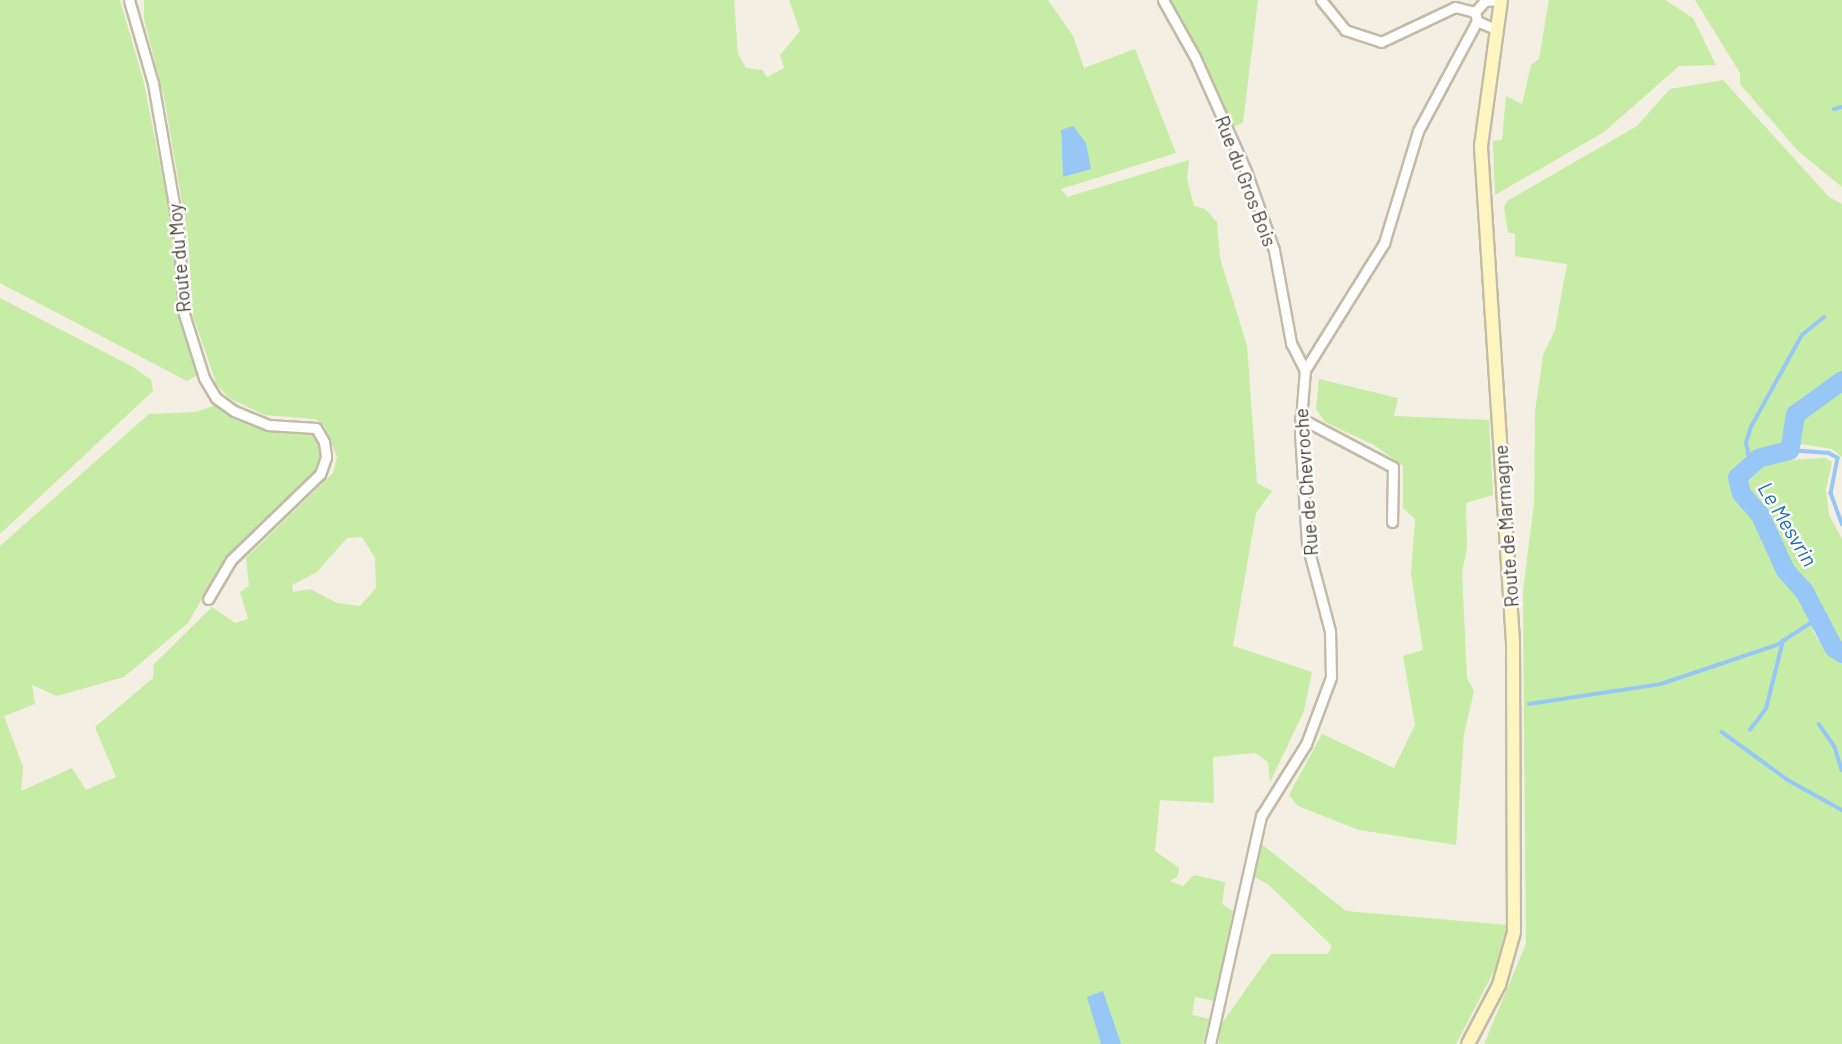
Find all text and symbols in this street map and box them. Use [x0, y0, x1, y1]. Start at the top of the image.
street label: Rue du Gros Bois [1211, 112, 1281, 250]
street label: Route du Moy [163, 203, 195, 313]
street label: Rue de Chevroche [1289, 407, 1323, 557]
street label: Route de Marmagne [1489, 444, 1523, 608]
water label: Le Mesvrin [1753, 477, 1823, 571]

